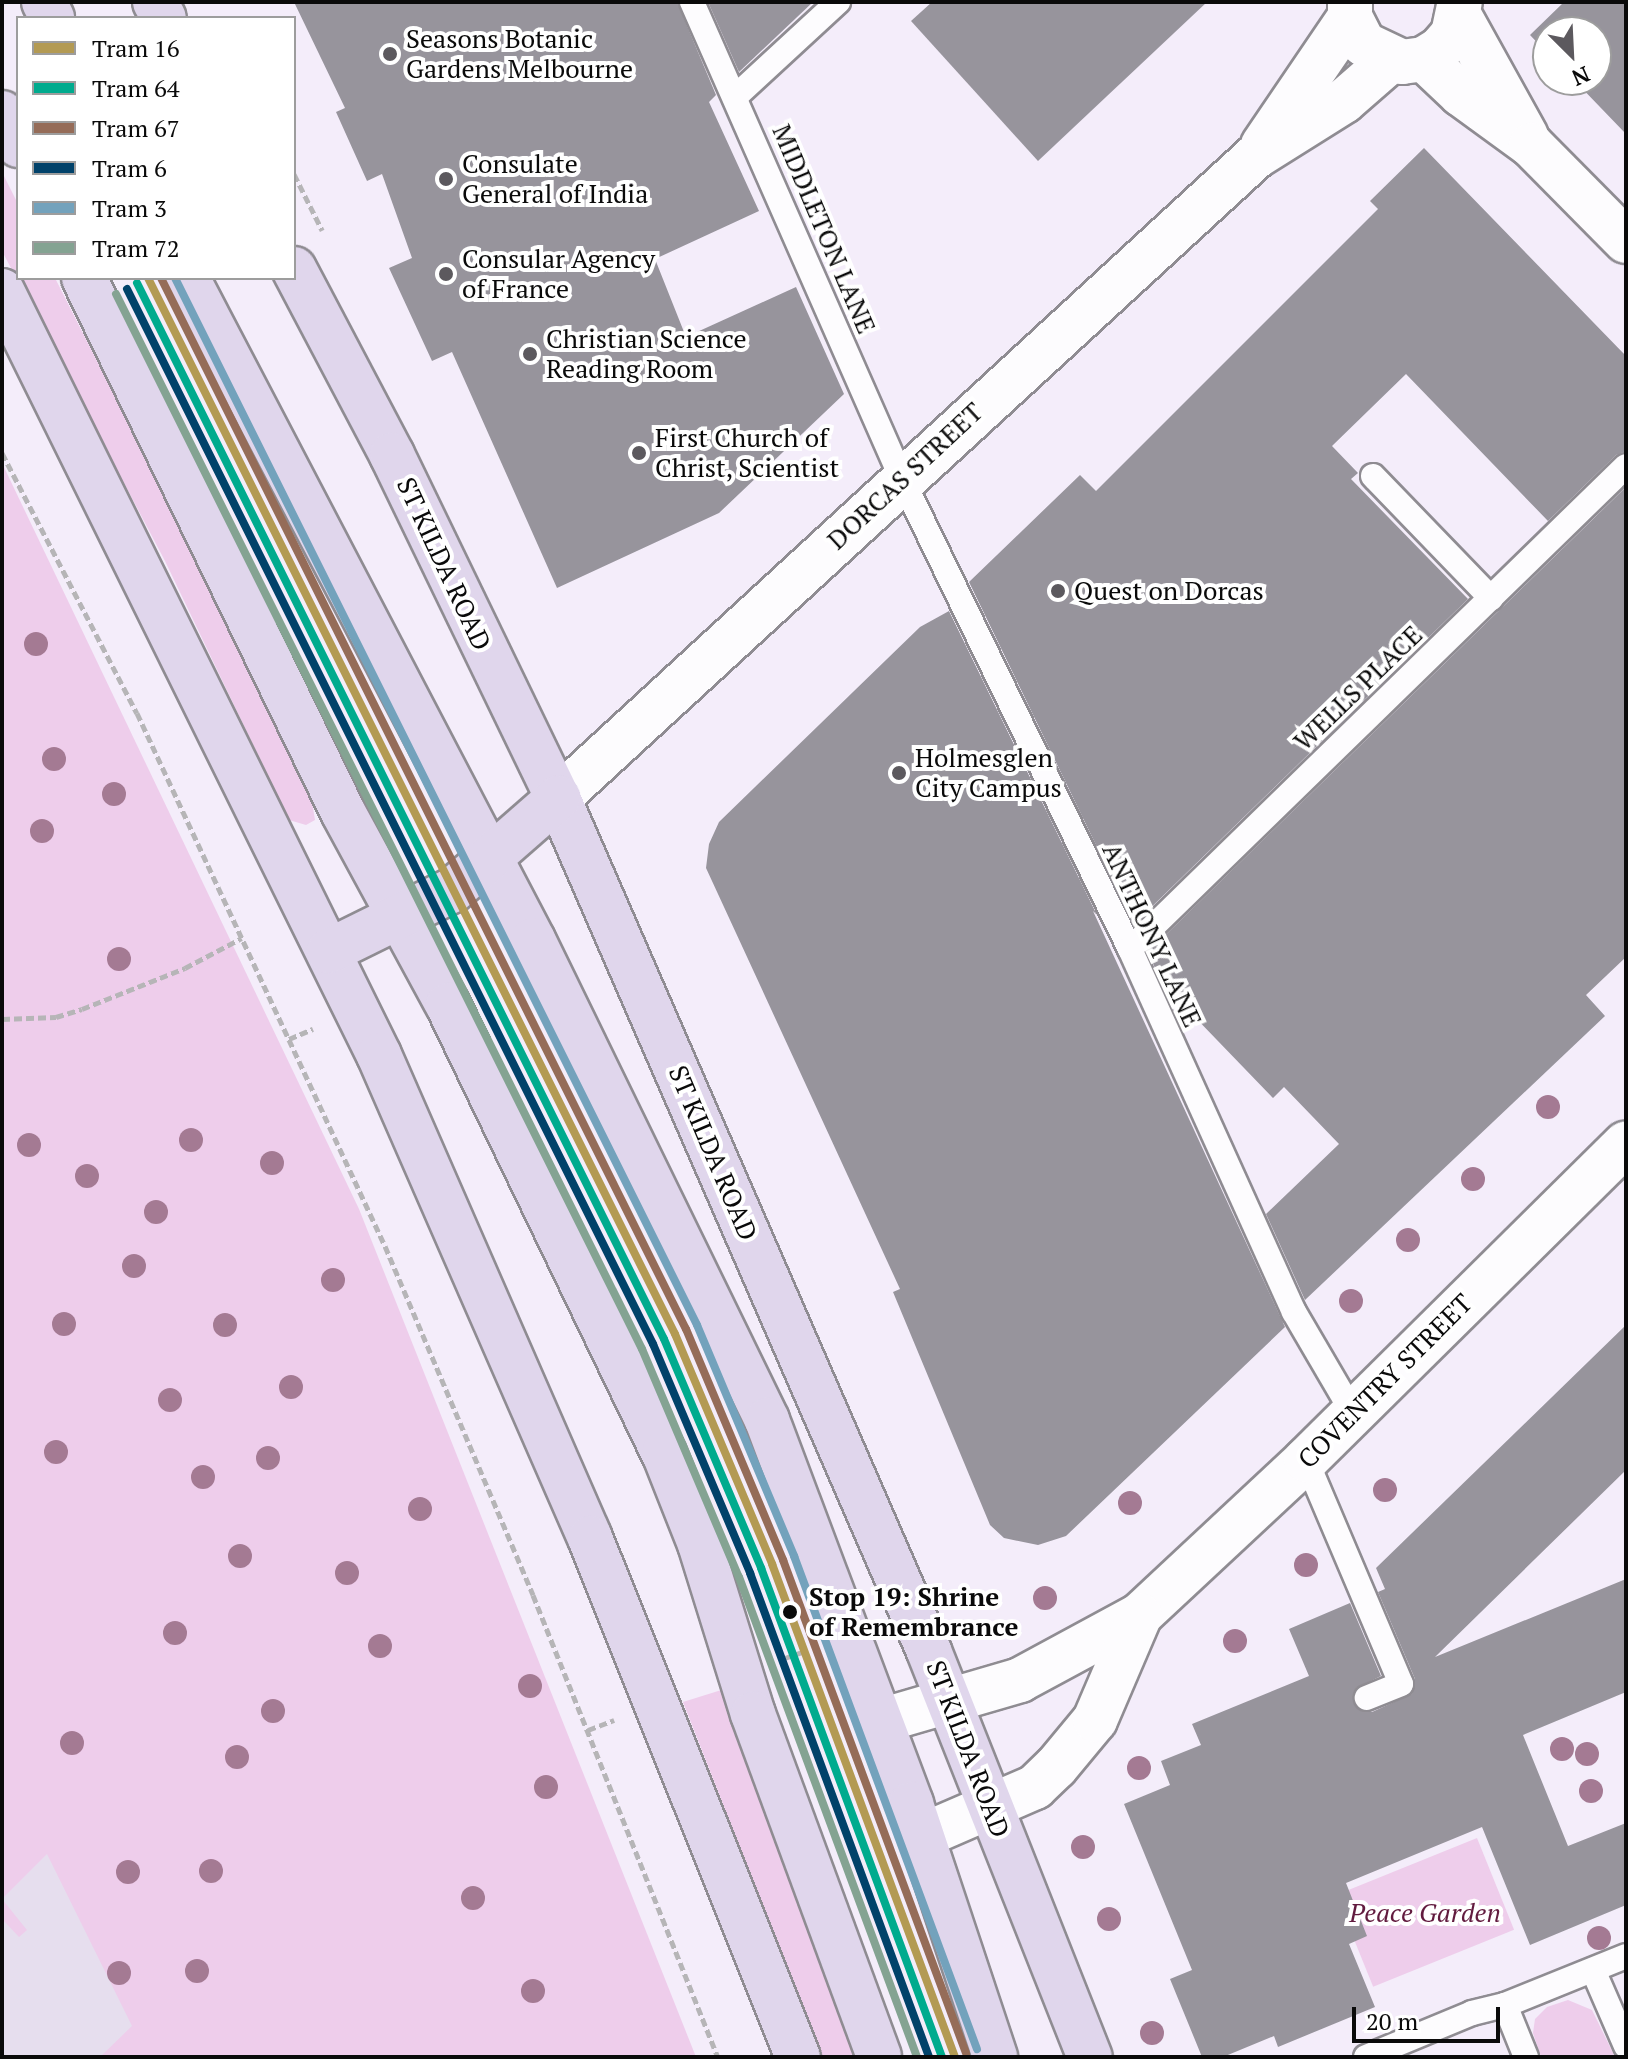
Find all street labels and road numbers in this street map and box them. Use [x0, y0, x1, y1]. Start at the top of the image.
street label: MIDDLETON LANE [766, 120, 882, 338]
street label: DORCAS STREET [821, 396, 989, 556]
street label: ST KILDA ROAD [390, 472, 498, 656]
street label: WELLS PLACE [1287, 619, 1429, 757]
street label: ANTHONY LANE [1096, 838, 1208, 1032]
street label: ST KILDA ROAD [662, 1061, 764, 1245]
street label: COVENTRY STREET [1291, 1287, 1479, 1475]
street label: ST KILDA ROAD [920, 1656, 1016, 1842]

